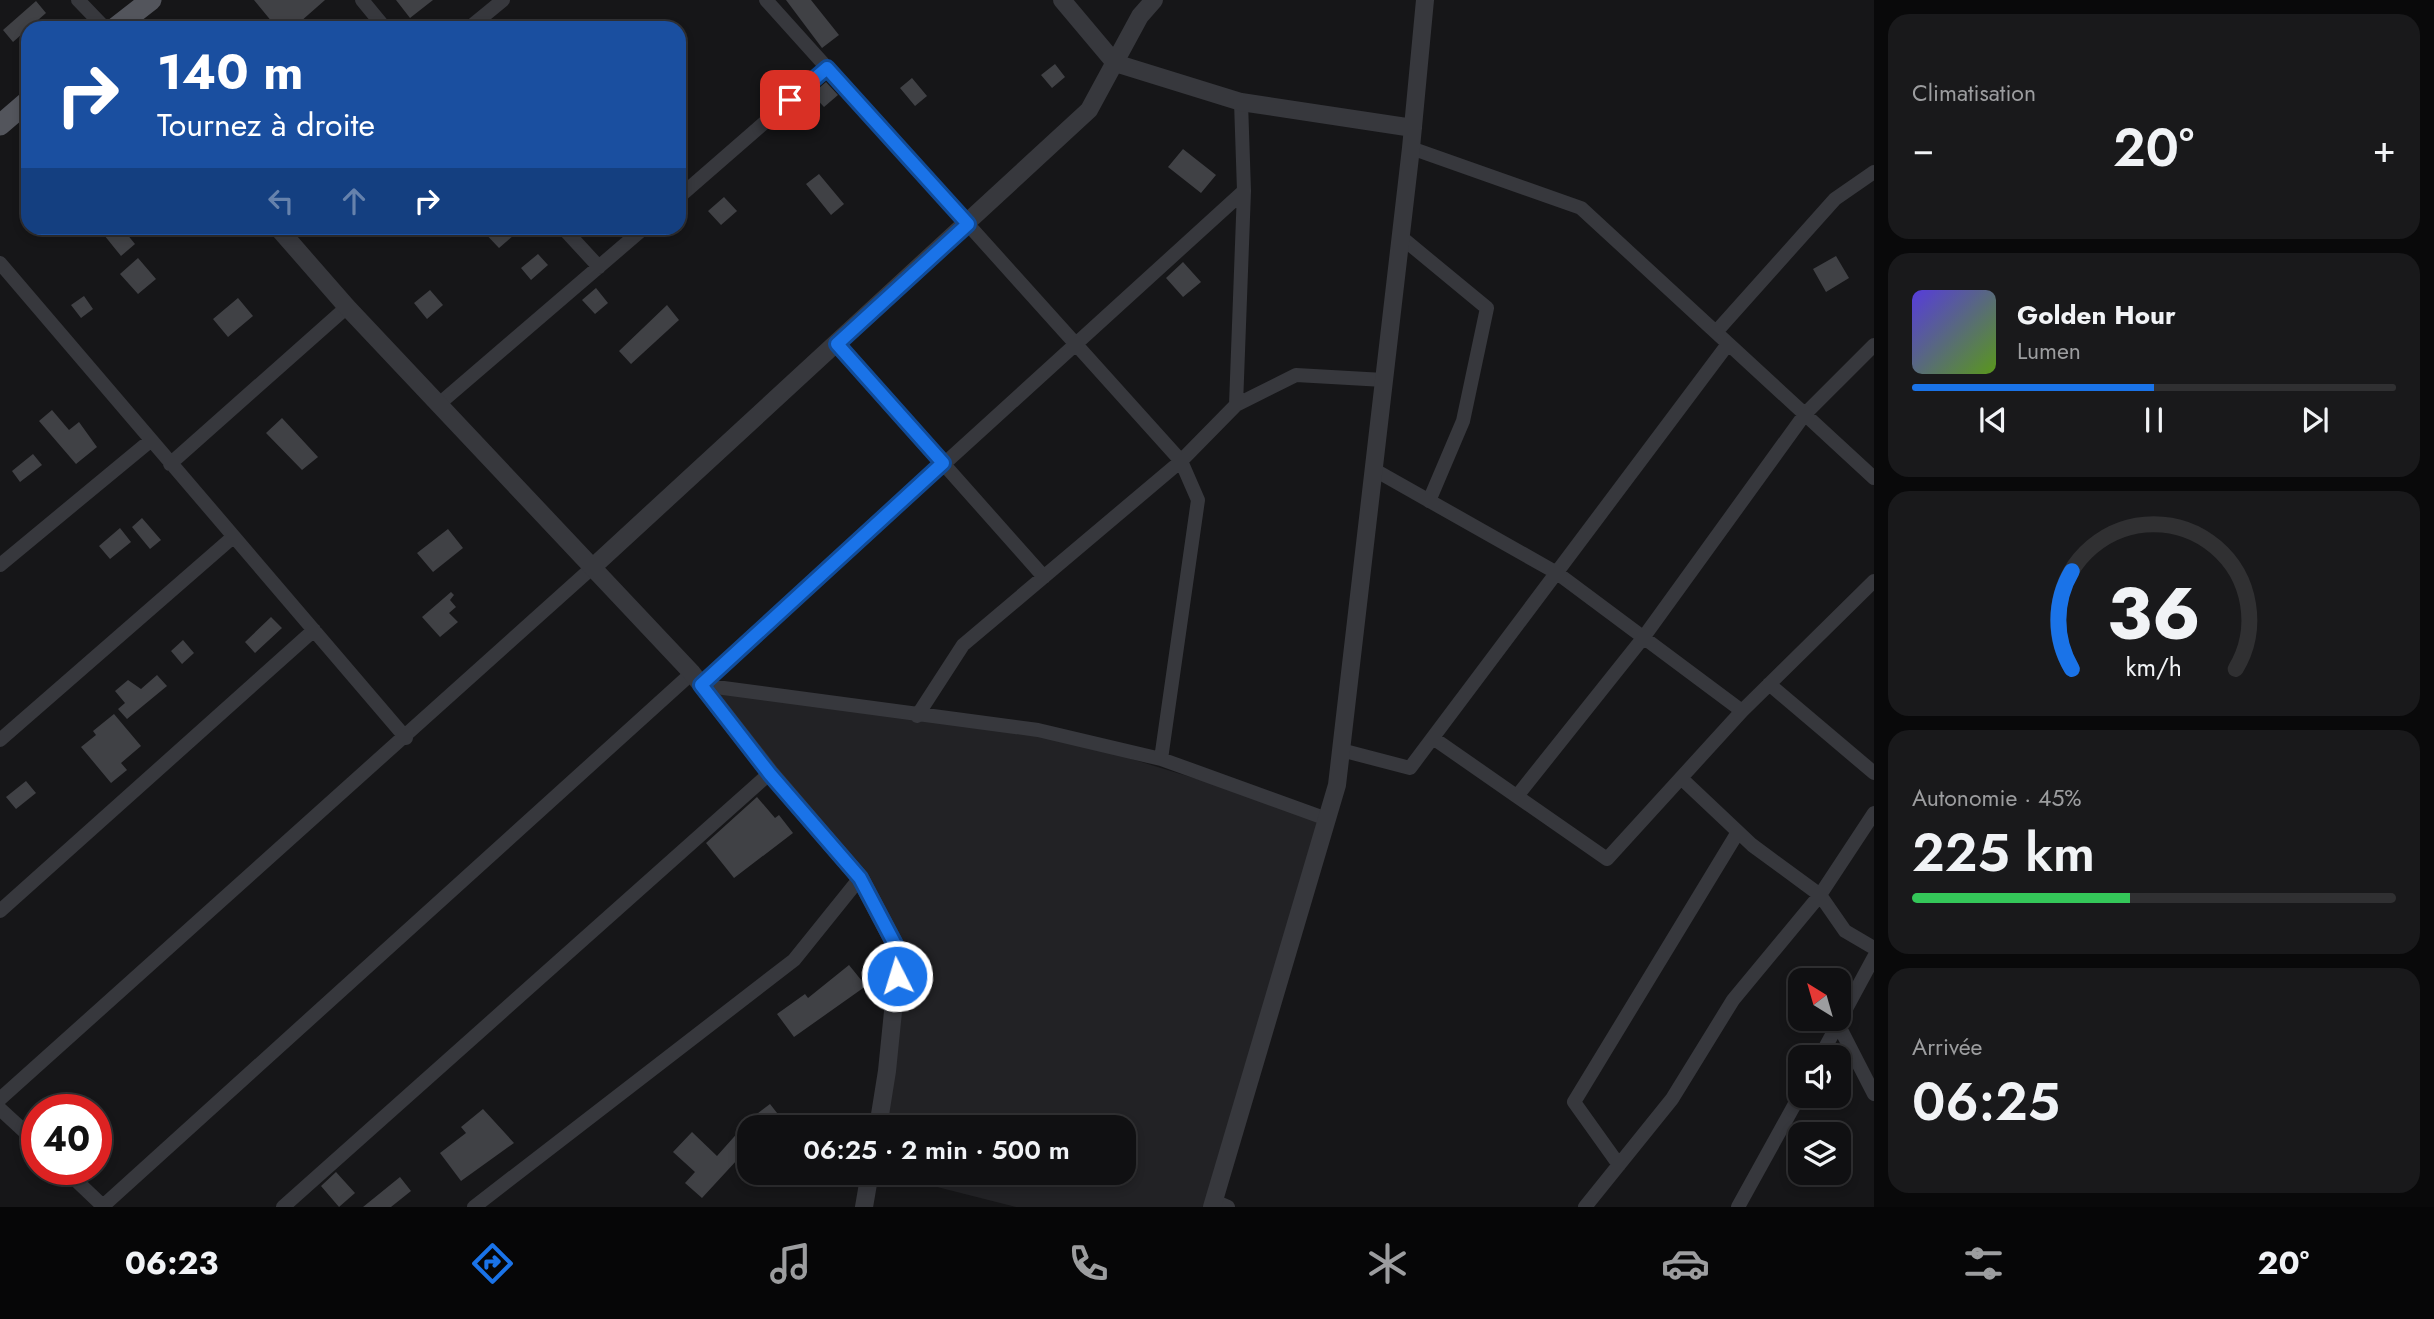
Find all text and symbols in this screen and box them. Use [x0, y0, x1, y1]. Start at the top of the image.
text: 140 m [157, 37, 303, 107]
icon: right [42, 49, 133, 140]
pin [760, 70, 820, 130]
text: Climatisation [1912, 76, 2036, 110]
icon: arrive [771, 81, 809, 119]
text: Tournez à droite [157, 102, 375, 148]
text: 20° [2113, 110, 2194, 186]
text: − [1912, 121, 1934, 176]
text: + [2373, 121, 2396, 176]
icon: left [262, 182, 300, 220]
icon: ahead [335, 182, 373, 220]
icon: right [408, 182, 446, 220]
text: Golden Hour [2017, 296, 2176, 334]
text: Lumen [2017, 334, 2081, 368]
icon: previous [1974, 401, 2012, 439]
icon: pause [2135, 401, 2173, 439]
icon: next [2296, 401, 2334, 439]
text: 36 [2107, 562, 2201, 667]
text: km/h [2126, 649, 2182, 685]
text: Autonomie · 45% [1912, 781, 2082, 815]
text: 225 km [1912, 815, 2095, 891]
position arrow [860, 939, 934, 1013]
north arrow [1788, 968, 1852, 1031]
map controls [1788, 968, 1851, 1185]
text: Arrivée [1912, 1030, 1982, 1064]
button: sound [1788, 1045, 1851, 1108]
text: 06:25 [1912, 1064, 2060, 1140]
speed limit sign: 40 [21, 1094, 112, 1185]
button: layers [1788, 1122, 1851, 1185]
text: 06:25 · 2 min · 500 m [803, 1131, 1070, 1169]
icon: directions [468, 1239, 517, 1288]
icon: music [766, 1239, 815, 1288]
icon: phone [1064, 1239, 1113, 1288]
icon: climate [1363, 1239, 1412, 1288]
icon: car [1661, 1239, 1710, 1288]
icon: filters [1959, 1239, 2008, 1288]
text: 06:23 [125, 1240, 218, 1286]
text: 20° [2258, 1240, 2309, 1286]

